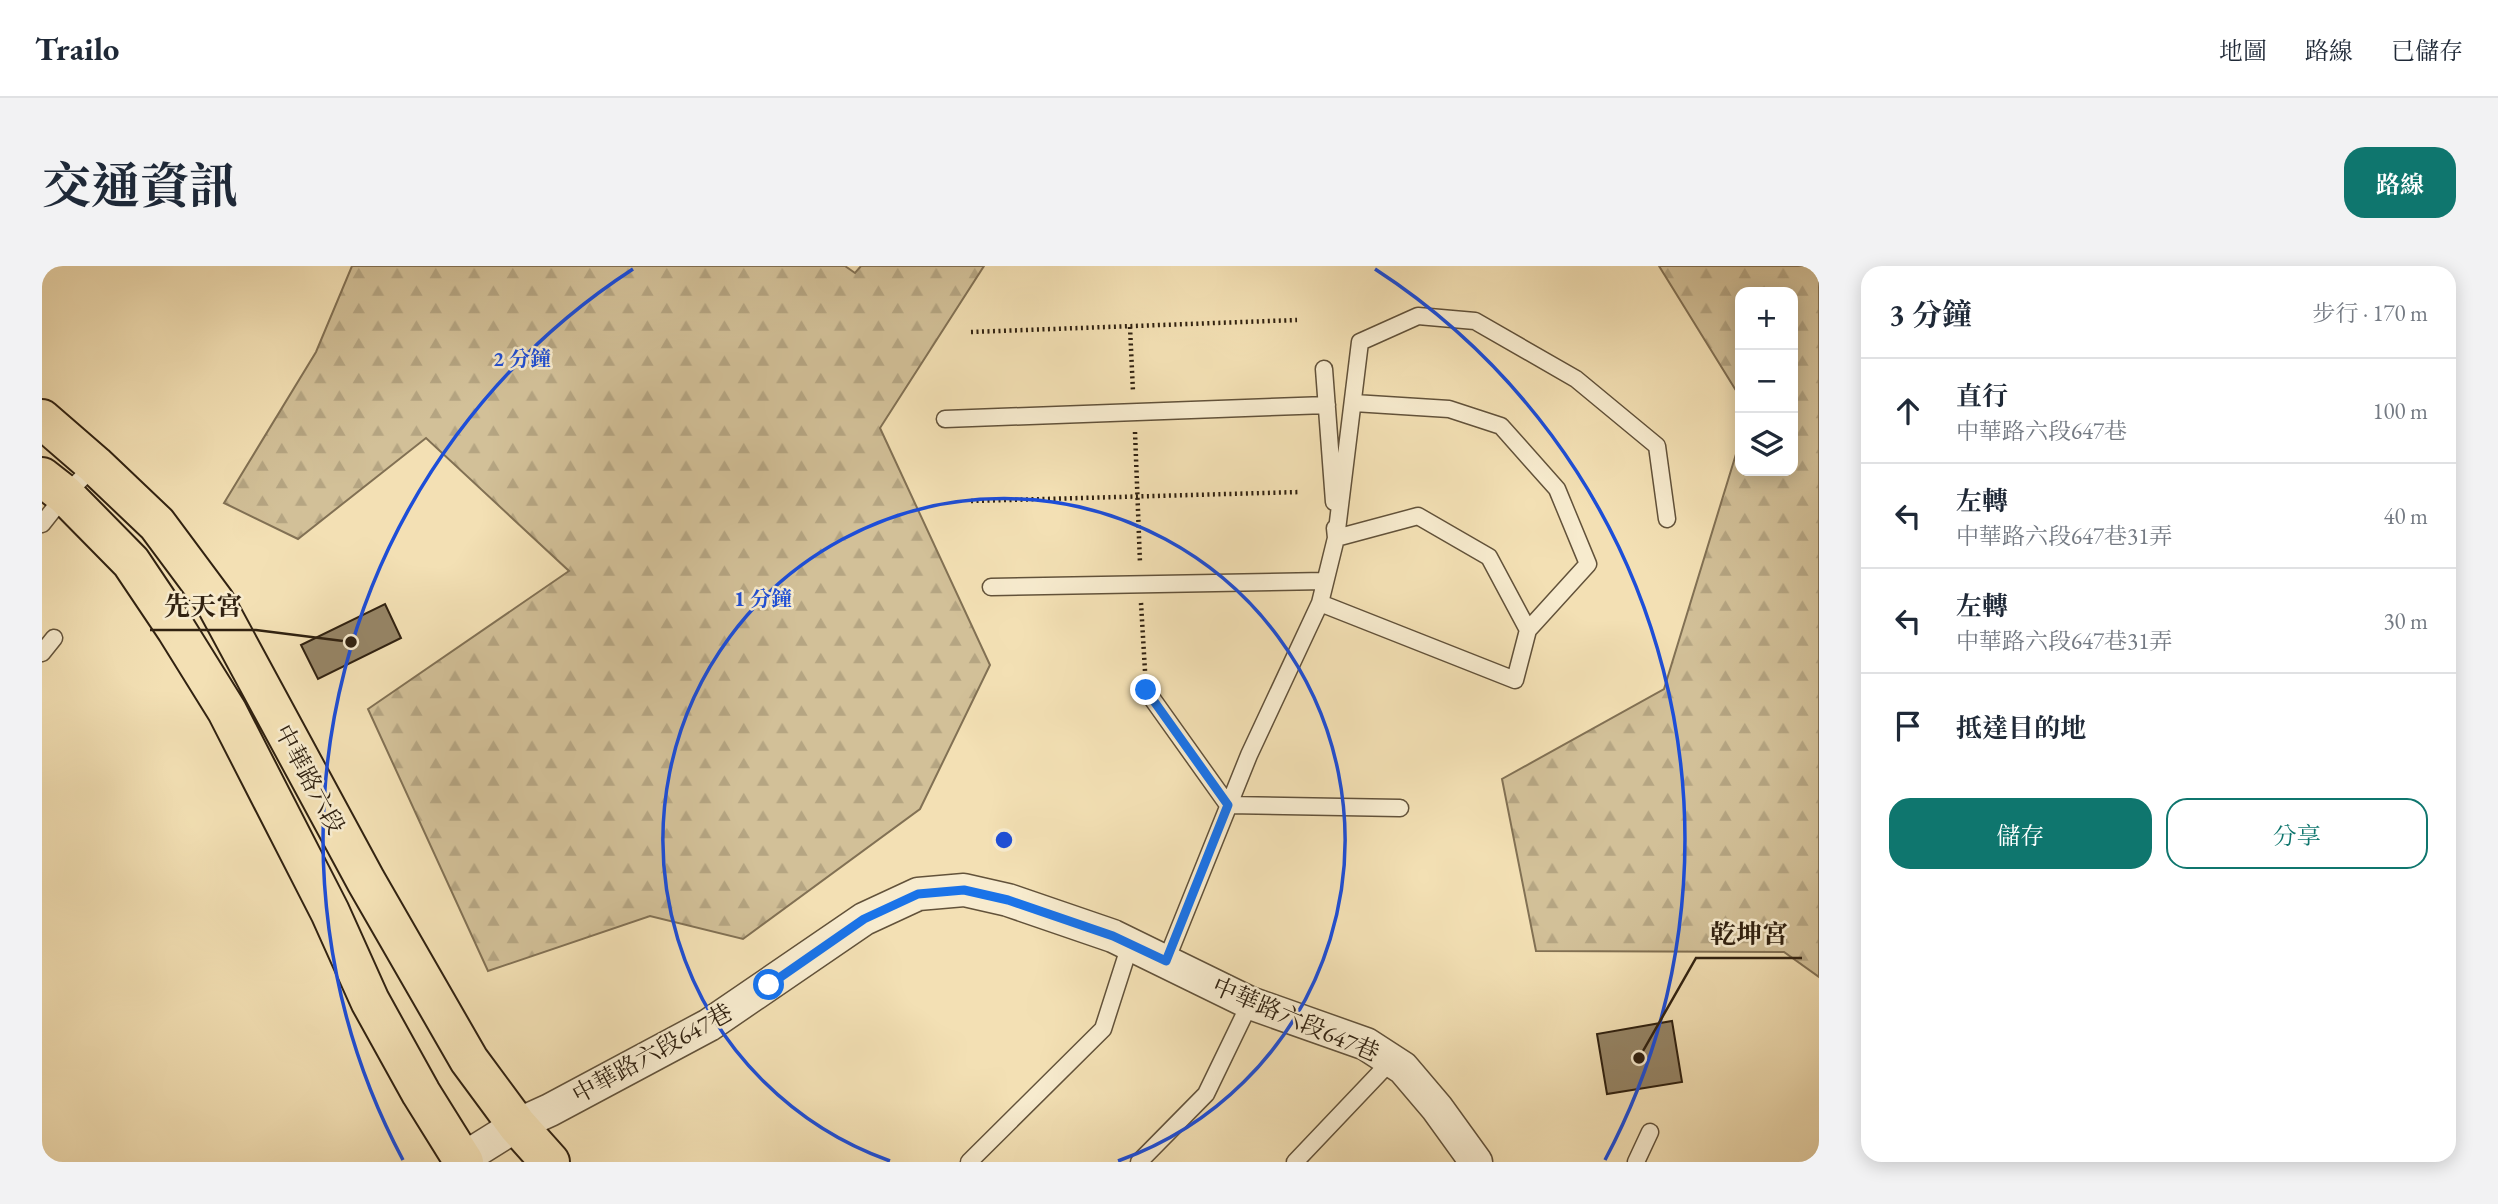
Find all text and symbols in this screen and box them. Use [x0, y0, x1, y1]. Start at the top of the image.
text: Trailo [35, 27, 119, 70]
text: 地圖 [2219, 35, 2267, 66]
text: 路線 [2305, 35, 2353, 66]
text: 已儲存 [2391, 35, 2463, 66]
button: 路線 [2344, 147, 2456, 218]
text: 交通資訊 [42, 154, 238, 218]
map controls [1735, 287, 1798, 476]
button: + [1735, 287, 1798, 350]
text: 3 分鐘 [1889, 295, 1972, 334]
text: 步行 · 170 m [2313, 298, 2428, 328]
text: 2 分鐘 [493, 345, 551, 372]
button: − [1735, 350, 1798, 413]
text: 直行 [1956, 379, 2008, 413]
icon: ahead [1889, 392, 1927, 430]
text: 100 m [2372, 396, 2428, 426]
button: layers [1735, 413, 1798, 476]
text: 中華路六段647巷 [1956, 416, 2127, 446]
text: 左轉 [1956, 484, 2008, 518]
icon: left [1889, 497, 1927, 535]
text: 40 m [2383, 501, 2428, 531]
text: 中華路六段647巷31弄 [1956, 521, 2172, 551]
callout: 先天宮 [150, 583, 256, 630]
text: 1 分鐘 [734, 585, 792, 612]
text: 先天宮 [164, 589, 242, 623]
text: 左轉 [1956, 589, 2008, 623]
icon: left [1889, 602, 1927, 640]
text: 30 m [2383, 606, 2428, 636]
text: 中華路六段647巷31弄 [1956, 626, 2172, 656]
route end [1130, 674, 1161, 705]
icon: arrive [1889, 707, 1927, 745]
text: 抵達目的地 [1956, 711, 2086, 745]
street label: 中華路六段 [268, 719, 352, 839]
button: 儲存 [1889, 798, 2152, 869]
button: 分享 [2166, 798, 2428, 869]
centre of rings [992, 828, 1016, 852]
callout: 乾坤宮 [1696, 911, 1802, 958]
text: 乾坤宮 [1710, 917, 1788, 951]
route start [753, 969, 784, 1000]
street label: 中華路六段647巷 [1208, 970, 1384, 1068]
street label: 中華路六段647巷 [566, 996, 738, 1110]

